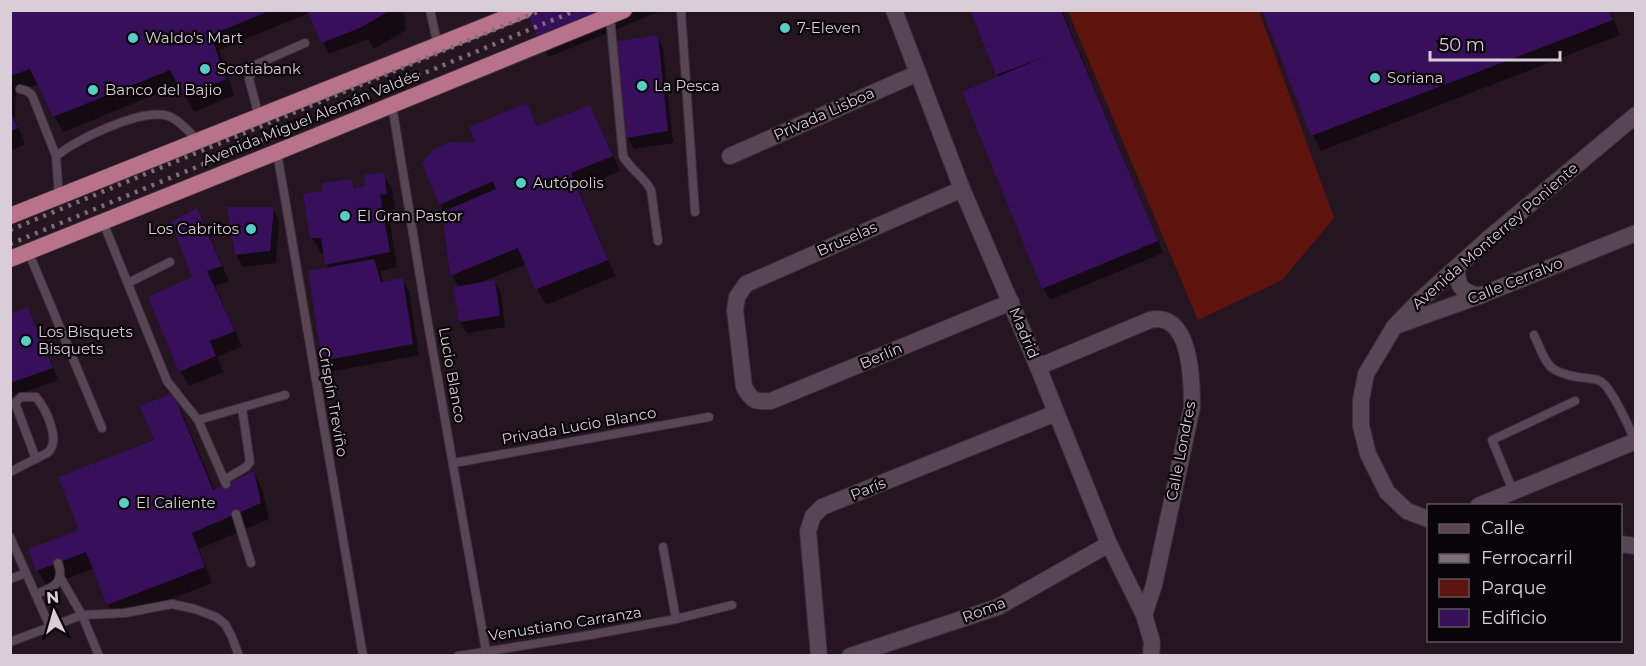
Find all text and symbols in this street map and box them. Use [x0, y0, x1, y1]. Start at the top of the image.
place label: 7-Eleven [797, 18, 861, 37]
marker: 7-Eleven [778, 21, 792, 35]
scale bar [1430, 24, 1560, 62]
place label: Waldo's Mart [145, 28, 243, 47]
marker: Waldo's Mart [126, 31, 140, 45]
text: 50 m [1439, 34, 1485, 56]
place label: Scotiabank [217, 59, 301, 78]
marker: Scotiabank [198, 62, 212, 76]
street label: Avenida Miguel Alemán Valdés [200, 65, 422, 170]
place label: Soriana [1387, 68, 1443, 87]
marker: Soriana [1368, 71, 1382, 85]
place label: La Pesca [654, 76, 720, 95]
marker: La Pesca [635, 79, 649, 93]
place label: Banco del Bajio [105, 80, 222, 99]
marker: Banco del Bajio [86, 83, 100, 97]
street label: Privada Lisboa [770, 83, 877, 144]
street label: Avenida Monterrey Poniente [1408, 158, 1582, 313]
place label: Autópolis [533, 173, 604, 192]
marker: Autópolis [514, 176, 528, 190]
place label: El Gran Pastor [357, 206, 463, 225]
marker: El Gran Pastor [338, 209, 352, 223]
street label: Bruselas [814, 217, 880, 260]
place label: Los Cabritos [148, 219, 239, 238]
marker: Los Cabritos [244, 222, 258, 236]
street label: Calle Cerralvo [1464, 253, 1565, 308]
street label: Madrid [1005, 304, 1044, 361]
place label: Los Bisquets Bisquets [38, 322, 133, 358]
street label: Lucio Blanco [435, 326, 470, 424]
marker: Los Bisquets Bisquets [19, 334, 33, 348]
street label: Berlín [857, 338, 905, 373]
street label: Crispín Treviño [314, 346, 352, 458]
street label: Calle Londres [1162, 399, 1199, 502]
street label: Privada Lucio Blanco [500, 403, 658, 448]
street label: París [847, 473, 888, 504]
place label: El Caliente [136, 493, 216, 512]
marker: El Caliente [117, 496, 131, 510]
legend [1427, 504, 1622, 642]
text: Calle [1481, 517, 1525, 539]
text: Ferrocarril [1481, 547, 1573, 569]
text: Parque [1481, 577, 1547, 599]
north arrow [24, 582, 84, 642]
text: N [45, 588, 60, 608]
street label: Roma [959, 593, 1008, 626]
street label: Venustiano Carranza [487, 602, 643, 645]
text: Edificio [1481, 607, 1547, 629]

